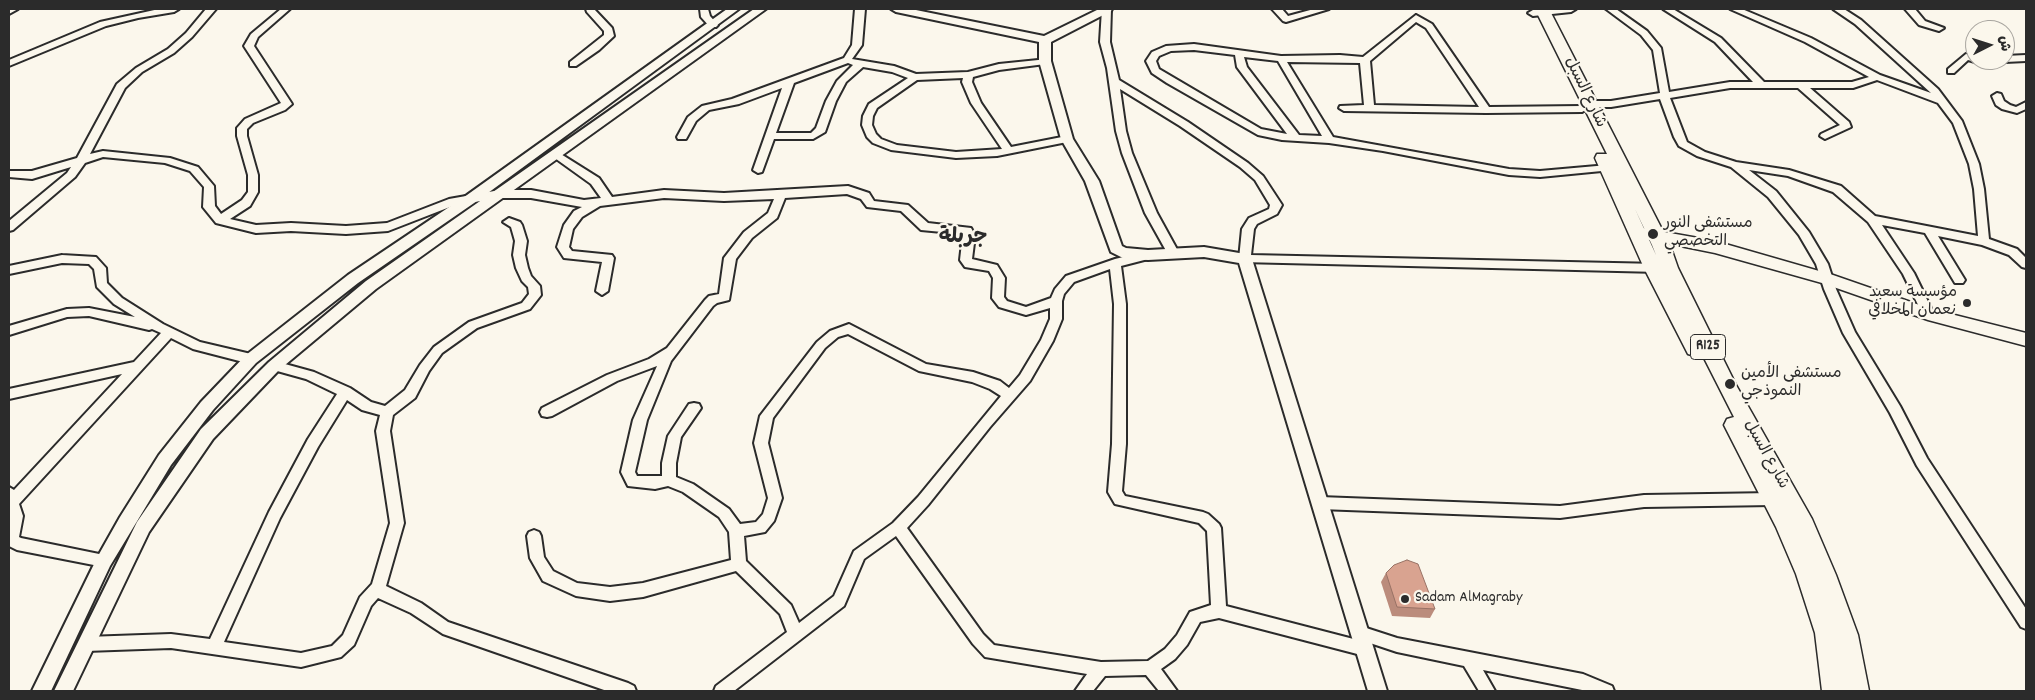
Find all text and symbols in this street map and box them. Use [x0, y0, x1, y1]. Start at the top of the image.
north arrow [1965, 20, 2015, 70]
text: ش [1993, 35, 2015, 52]
street label: شارع السبل [1559, 55, 1609, 131]
place label: مستشفى النور التخصصي [1664, 215, 1753, 253]
district label: جربلة [939, 226, 987, 252]
marker: مستشفى النور التخصصي [1646, 227, 1660, 241]
place label: مؤسسة سعيد نعمان المخلافي [1868, 284, 1957, 322]
marker: مؤسسة سعيد نعمان المخلافي [1961, 297, 1973, 309]
road number: R125 [1690, 334, 1726, 360]
place label: مستشفى الأمين النموذجي [1741, 365, 1841, 403]
marker: مستشفى الأمين النموذجي [1723, 377, 1737, 391]
street label: شارع السبل [1738, 417, 1792, 493]
place label: Sadam AlMagraby [1415, 589, 1523, 609]
marker: Sadam AlMagraby [1399, 593, 1411, 605]

